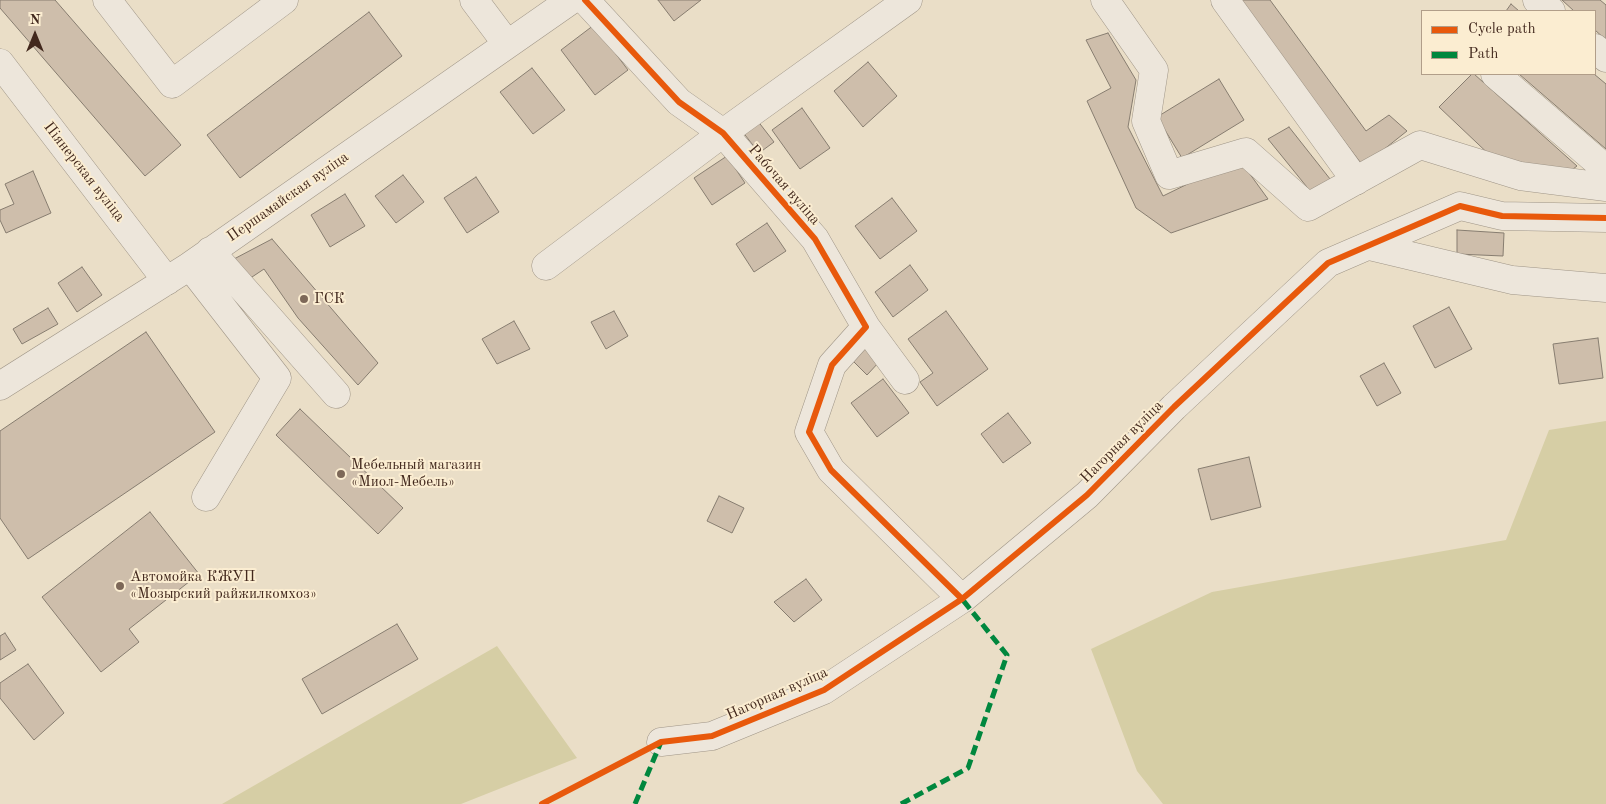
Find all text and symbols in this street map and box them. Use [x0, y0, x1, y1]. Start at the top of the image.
north arrow [10, 10, 60, 60]
legend [1421, 10, 1596, 75]
text: N [30, 13, 40, 27]
text: Cycle path [1468, 22, 1536, 37]
text: Path [1468, 47, 1498, 62]
street label: Піянерская вуліца [39, 119, 129, 225]
street label: Рабочая вуліца [744, 141, 824, 229]
street label: Першамайская вуліца [224, 148, 352, 246]
place label: ГСК [314, 290, 345, 308]
marker: ГСК [298, 293, 310, 305]
street label: Нагорная вуліца [1077, 397, 1167, 487]
place label: Мебельный магазин «Миол-Мебель» [351, 456, 481, 491]
marker: Мебельный магазин «Миол-Мебель» [335, 468, 347, 480]
place label: Автомойка КЖУП «Мозырский райжилкомхоз» [130, 568, 317, 603]
marker: Автомойка КЖУП «Мозырский райжилкомхоз» [114, 580, 126, 592]
street label: Нагорная вуліца [723, 664, 831, 724]

